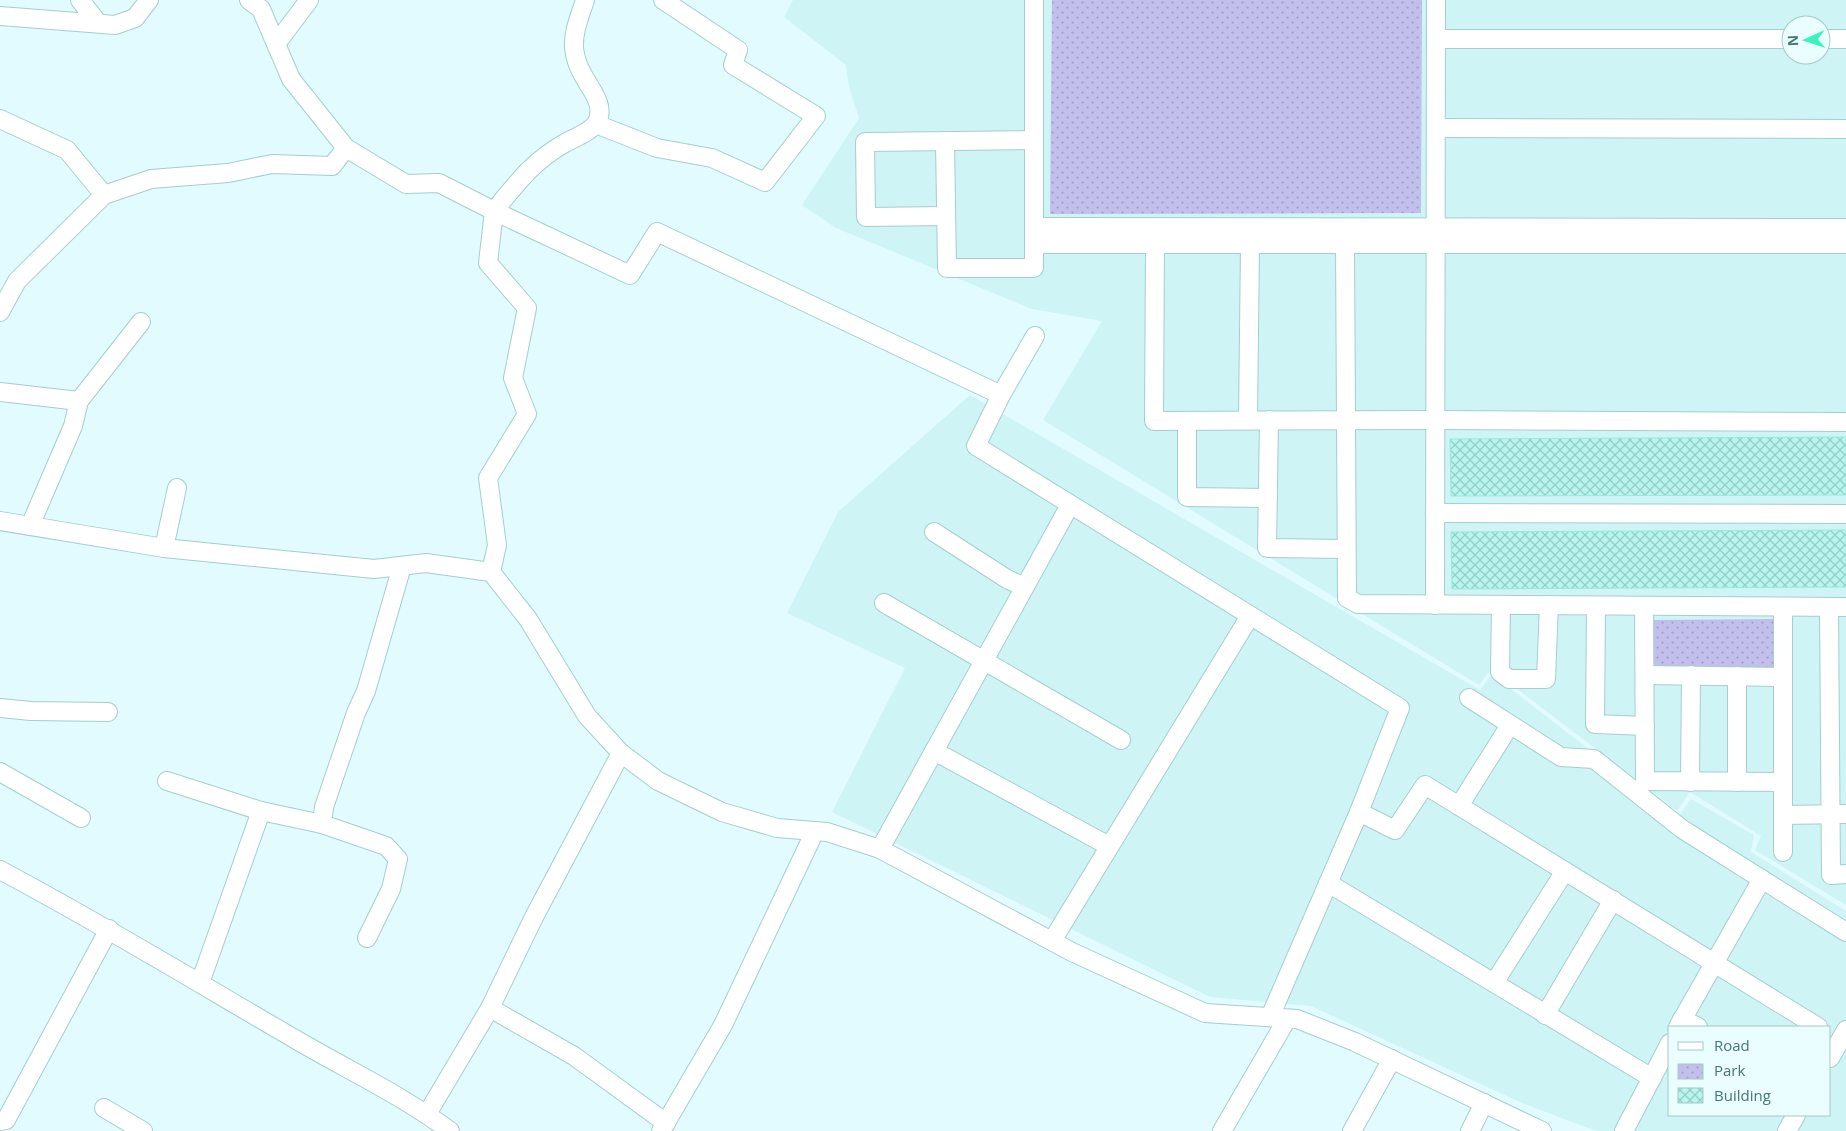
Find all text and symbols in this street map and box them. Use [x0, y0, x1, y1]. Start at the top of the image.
north arrow [1781, 15, 1831, 65]
text: N [1783, 35, 1802, 47]
legend [1668, 1026, 1831, 1116]
text: Road [1714, 1035, 1750, 1055]
text: Park [1714, 1060, 1745, 1080]
text: Building [1714, 1085, 1771, 1105]

